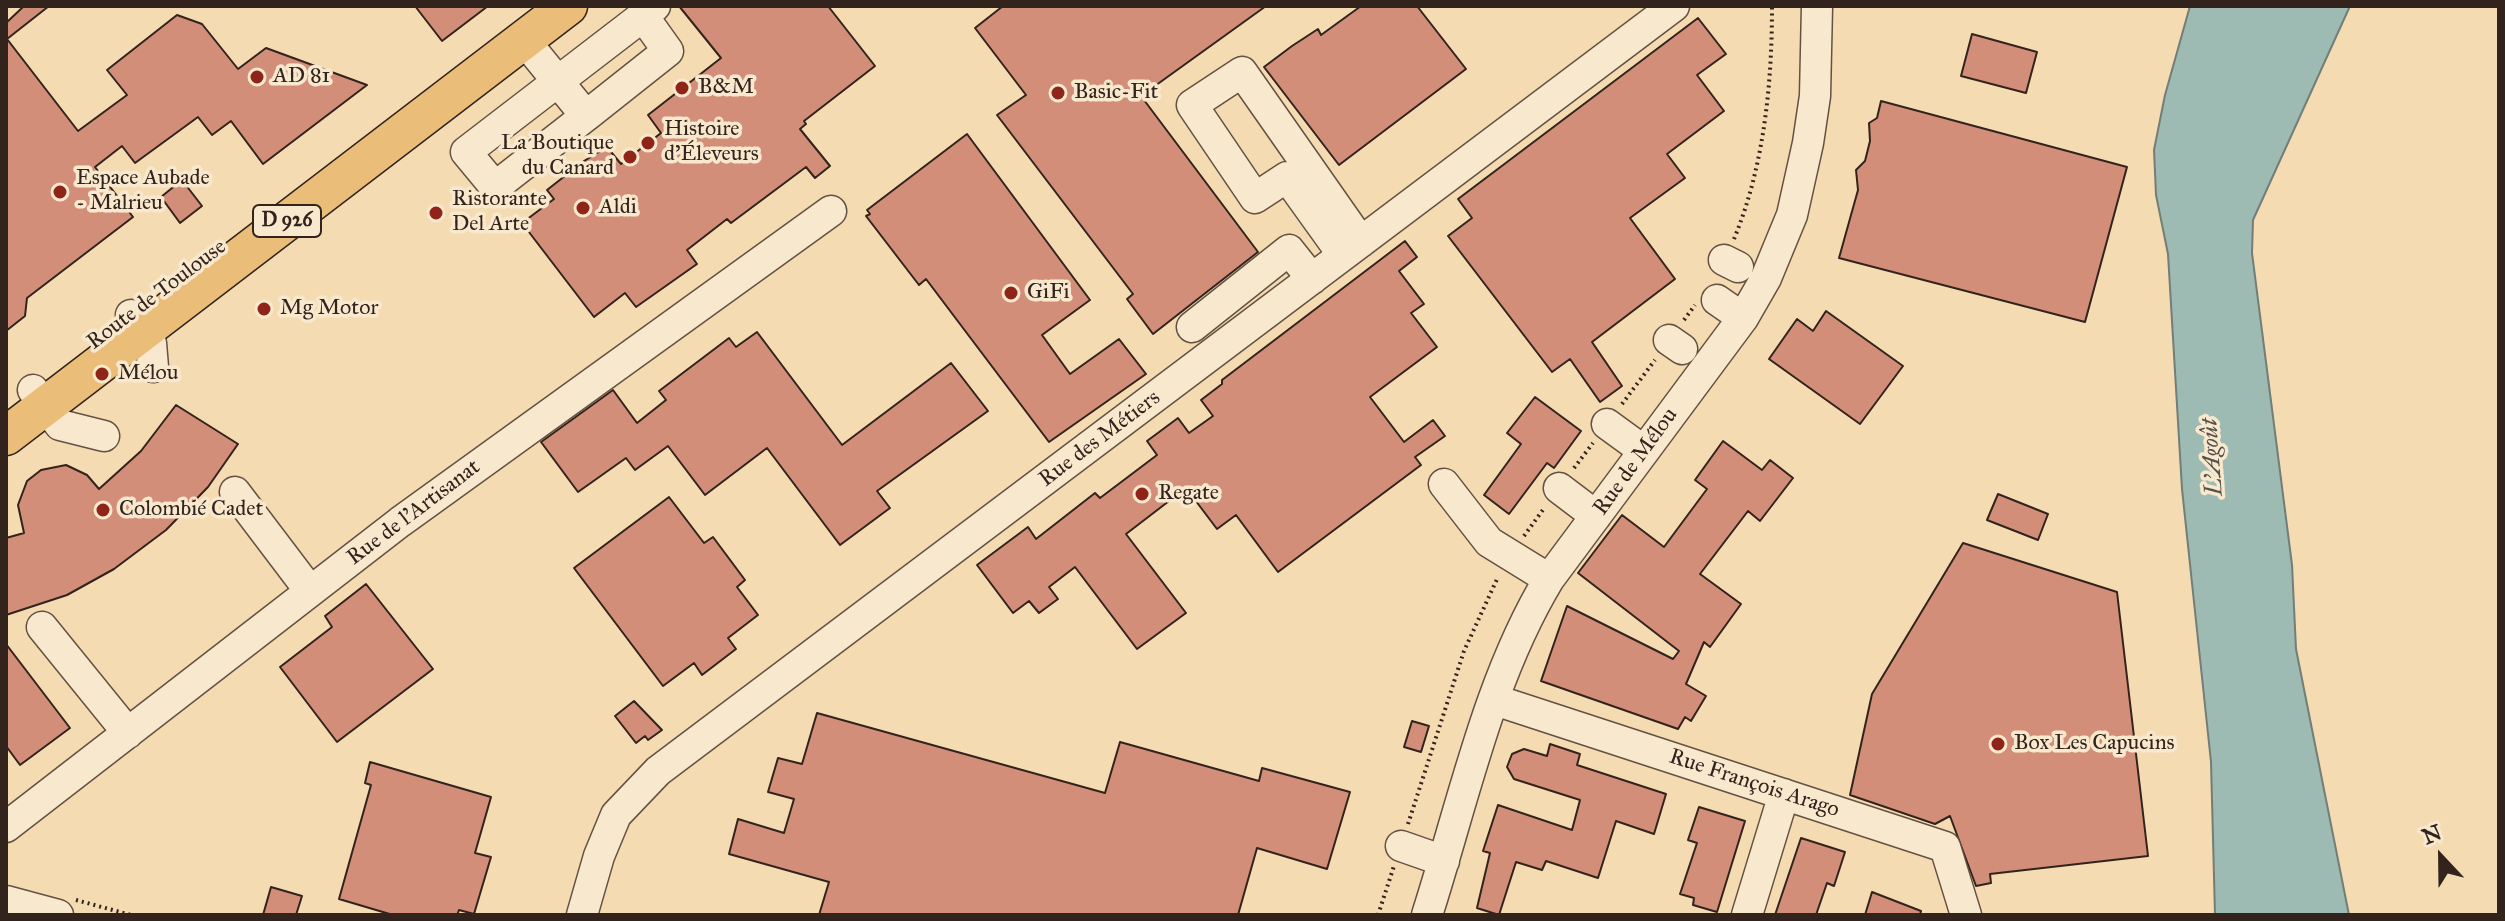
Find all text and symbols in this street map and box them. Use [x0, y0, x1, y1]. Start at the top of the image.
place label: AD 81 [273, 64, 330, 90]
marker: AD 81 [248, 68, 266, 86]
place label: B&M [698, 75, 754, 101]
marker: B&M [673, 79, 691, 97]
place label: Basic-Fit [1074, 80, 1158, 106]
marker: Basic-Fit [1049, 84, 1067, 102]
place label: Histoire d'Éleveurs [664, 117, 759, 168]
place label: La Boutique du Canard [501, 131, 614, 182]
marker: Histoire d'Éleveurs [639, 134, 657, 152]
marker: La Boutique du Canard [621, 148, 639, 166]
place label: Espace Aubade - Malrieu [76, 166, 210, 218]
marker: Espace Aubade - Malrieu [51, 183, 69, 201]
place label: Ristorante Del Arte [452, 187, 547, 238]
place label: Aldi [599, 195, 637, 221]
marker: Aldi [574, 199, 592, 217]
marker: Ristorante Del Arte [427, 204, 445, 222]
road number: D 926 [253, 205, 321, 237]
street label: Route de Toulouse [82, 234, 232, 356]
place label: GiFi [1027, 280, 1070, 306]
marker: GiFi [1002, 284, 1020, 302]
place label: Mg Motor [280, 296, 379, 322]
marker: Mg Motor [255, 300, 273, 318]
place label: Mélou [118, 361, 178, 387]
marker: Mélou [93, 365, 111, 383]
street label: Rue des Métiers [1034, 385, 1166, 493]
street label: Rue de Mélou [1588, 403, 1684, 521]
water label: L'Agoût [2196, 417, 2230, 497]
street label: Rue de l'Artisanat [342, 454, 486, 572]
place label: Regate [1158, 481, 1219, 507]
marker: Regate [1133, 485, 1151, 503]
place label: Colombié Cadet [119, 497, 263, 523]
marker: Colombié Cadet [94, 501, 112, 519]
place label: Box Les Capucins [2014, 731, 2175, 757]
marker: Box Les Capucins [1989, 735, 2007, 753]
street label: Rue François Arago [1666, 744, 1842, 824]
north arrow [2401, 817, 2481, 897]
text: N [2418, 818, 2446, 850]

